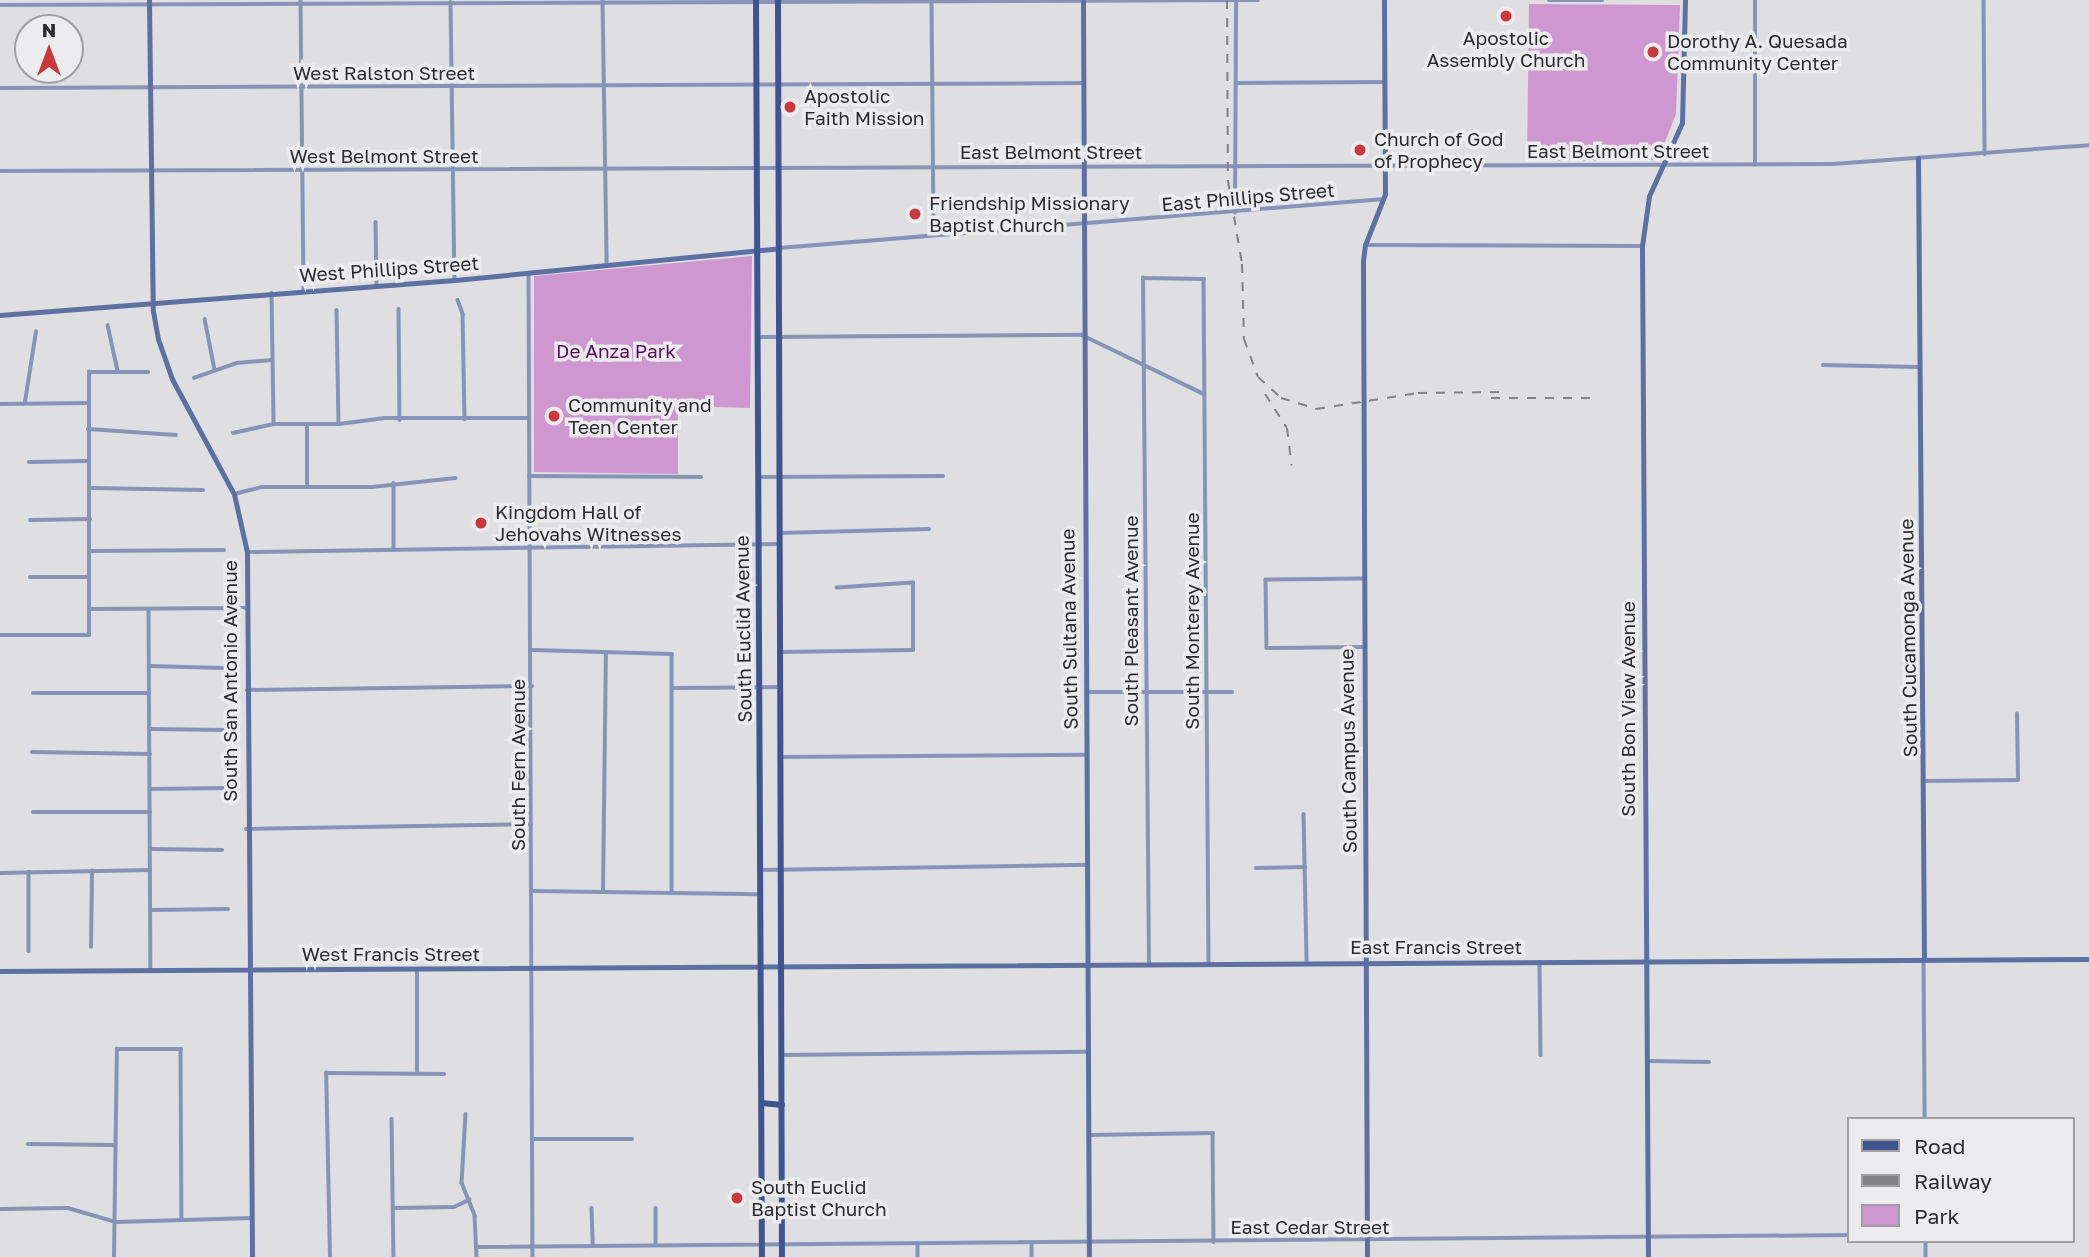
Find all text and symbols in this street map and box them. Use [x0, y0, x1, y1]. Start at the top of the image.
marker: Apostolic Assembly Church [1498, 8, 1514, 24]
north arrow [14, 14, 84, 84]
text: N [42, 18, 56, 41]
place label: Apostolic Assembly Church [1427, 27, 1585, 71]
place label: Dorothy A. Quesada Community Center [1667, 30, 1848, 74]
marker: Dorothy A. Quesada Community Center [1645, 44, 1661, 60]
street label: West Ralston Street [293, 62, 475, 84]
place label: Apostolic Faith Mission [804, 85, 925, 129]
marker: Apostolic Faith Mission [782, 99, 798, 115]
place label: Church of God of Prophecy [1374, 128, 1503, 172]
street label: East Belmont Street [1527, 140, 1709, 162]
street label: East Belmont Street [960, 141, 1142, 163]
marker: Church of God of Prophecy [1352, 142, 1368, 158]
street label: West Belmont Street [289, 145, 479, 167]
street label: East Phillips Street [1160, 178, 1336, 216]
place label: Friendship Missionary Baptist Church [929, 192, 1130, 236]
marker: Friendship Missionary Baptist Church [907, 206, 923, 222]
street label: West Phillips Street [298, 251, 480, 287]
park label: De Anza Park [556, 340, 676, 362]
place label: Community and Teen Center [568, 394, 712, 438]
marker: Community and Teen Center [546, 408, 562, 424]
place label: Kingdom Hall of Jehovahs Witnesses [495, 501, 681, 545]
street label: South Monterey Avenue [1181, 512, 1203, 730]
marker: Kingdom Hall of Jehovahs Witnesses [473, 515, 489, 531]
street label: South Pleasant Avenue [1120, 516, 1142, 726]
street label: South Cucamonga Avenue [1895, 518, 1921, 758]
street label: South Sultana Avenue [1056, 528, 1082, 730]
street label: South Euclid Avenue [730, 535, 756, 723]
street label: South San Antonio Avenue [219, 560, 241, 802]
street label: South Bon View Avenue [1617, 601, 1639, 817]
street label: South Campus Avenue [1335, 649, 1361, 853]
street label: South Fern Avenue [507, 679, 529, 851]
street label: East Francis Street [1350, 936, 1522, 958]
street label: West Francis Street [302, 943, 480, 965]
legend [1848, 1117, 2075, 1243]
text: Road [1914, 1133, 1965, 1159]
text: Railway [1914, 1168, 1992, 1194]
place label: South Euclid Baptist Church [751, 1176, 887, 1220]
marker: South Euclid Baptist Church [729, 1190, 745, 1206]
text: Park [1914, 1203, 1959, 1229]
street label: East Cedar Street [1230, 1216, 1390, 1238]

